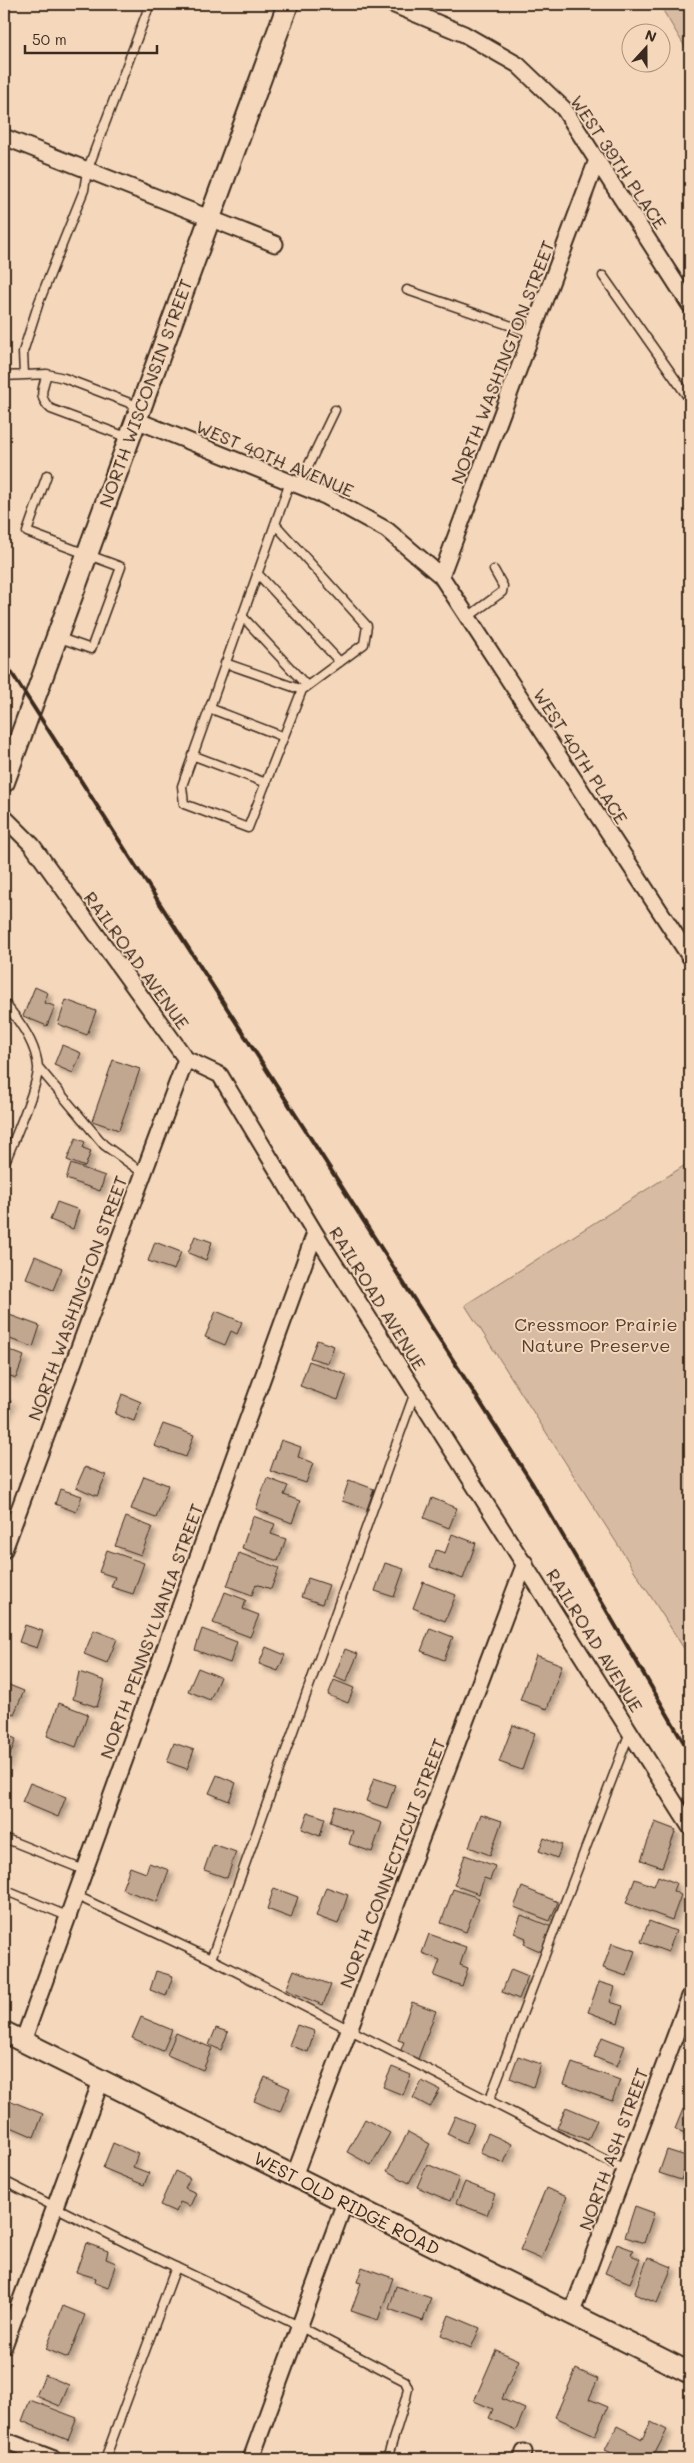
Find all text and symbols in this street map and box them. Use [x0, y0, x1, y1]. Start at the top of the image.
scale bar [25, 22, 158, 54]
north arrow [622, 22, 672, 72]
text: N [642, 25, 659, 46]
text: 50 m [32, 29, 67, 49]
street label: WEST 39TH PLACE [565, 90, 673, 234]
street label: NORTH WASHINGTON STREET [444, 237, 560, 487]
street label: NORTH WISCONSIN STREET [92, 276, 198, 510]
street label: WEST 40TH AVENUE [192, 414, 358, 502]
street label: WEST 40TH PLACE [528, 683, 634, 829]
street label: RAILROAD AVENUE [79, 886, 195, 1034]
street label: NORTH WASHINGTON STREET [21, 1172, 133, 1424]
street label: RAILROAD AVENUE [324, 1222, 432, 1374]
park label: Cressmoor Prairie Nature Preserve [514, 1312, 678, 1357]
street label: NORTH PENNSYLVANIA STREET [94, 1500, 208, 1762]
street label: RAILROAD AVENUE [541, 1564, 649, 1716]
street label: NORTH CONNECTICUT STREET [333, 1735, 451, 1991]
street label: NORTH ASH STREET [572, 2064, 654, 2234]
street label: WEST OLD RIDGE ROAD [250, 2146, 444, 2260]

